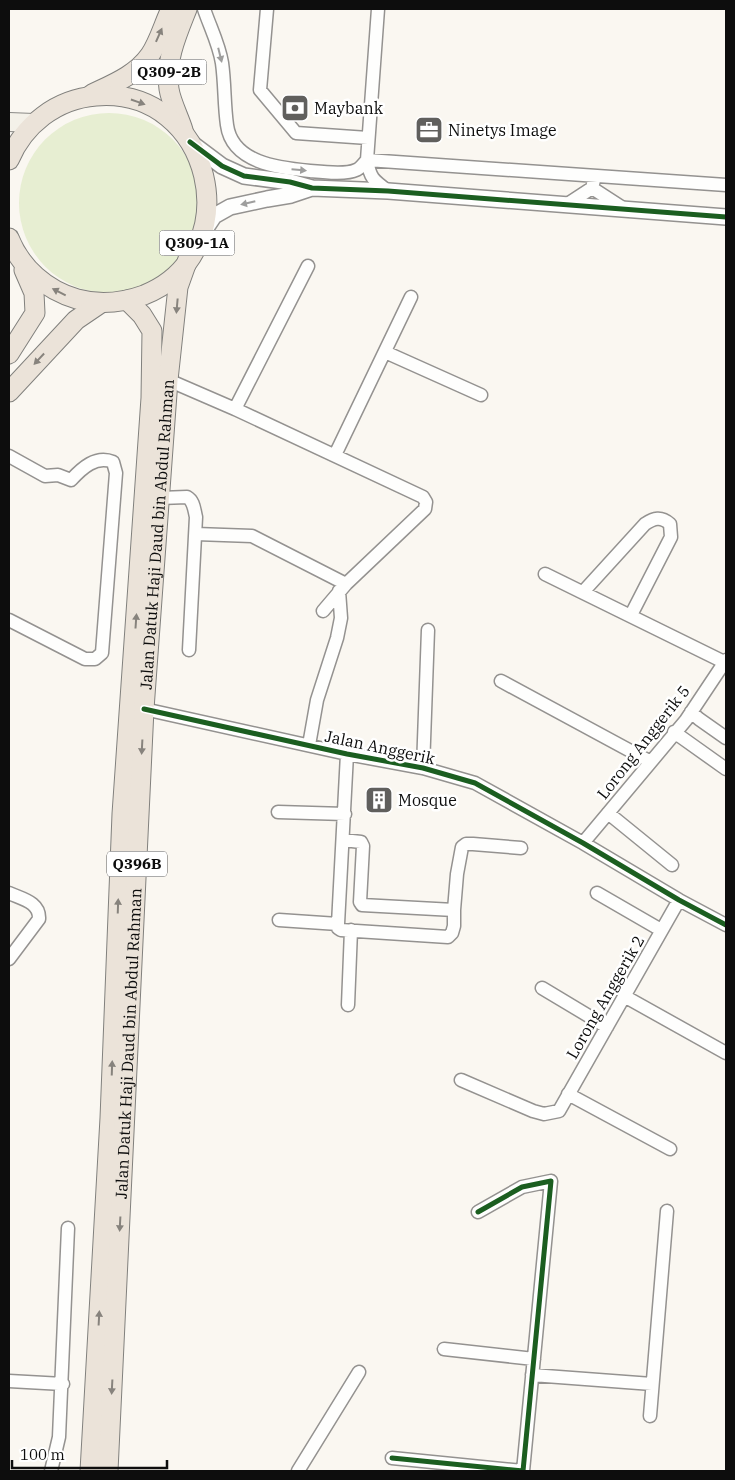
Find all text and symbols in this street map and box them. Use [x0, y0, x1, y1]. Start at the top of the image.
one-way arrow [155, 28, 163, 42]
one-way arrow [216, 47, 224, 62]
road number: Q309-2B [132, 60, 206, 84]
bank icon: Maybank [280, 93, 310, 123]
one-way arrow [131, 98, 146, 106]
place label: Maybank [314, 98, 384, 118]
office icon: Ninetys Image [414, 115, 444, 145]
place label: Ninetys Image [448, 120, 557, 140]
one-way arrow [291, 166, 307, 174]
one-way arrow [240, 199, 255, 207]
road number: Q309-1A [160, 230, 234, 256]
one-way arrow [51, 288, 66, 296]
one-way arrow [173, 299, 181, 315]
one-way arrow [33, 353, 45, 365]
street label: Jalan Datuk Haji Daud bin Abdul Rahman [135, 378, 178, 690]
one-way arrow [132, 613, 140, 629]
street label: Lorong Anggerik 5 [592, 681, 694, 803]
street label: Jalan Anggerik [323, 726, 437, 769]
one-way arrow [138, 740, 146, 756]
building icon: Mosque [364, 785, 394, 815]
place label: Mosque [398, 790, 457, 810]
road number: Q396B [107, 852, 167, 876]
street label: Jalan Datuk Haji Daud bin Abdul Rahman [111, 887, 146, 1200]
one-way arrow [115, 897, 123, 913]
street label: Lorong Anggerik 2 [562, 932, 648, 1062]
one-way arrow [108, 1060, 116, 1076]
one-way arrow [115, 1217, 123, 1233]
one-way arrow [95, 1309, 103, 1325]
one-way arrow [108, 1379, 116, 1395]
scale bar [12, 1438, 168, 1470]
text: 100 m [20, 1445, 65, 1464]

